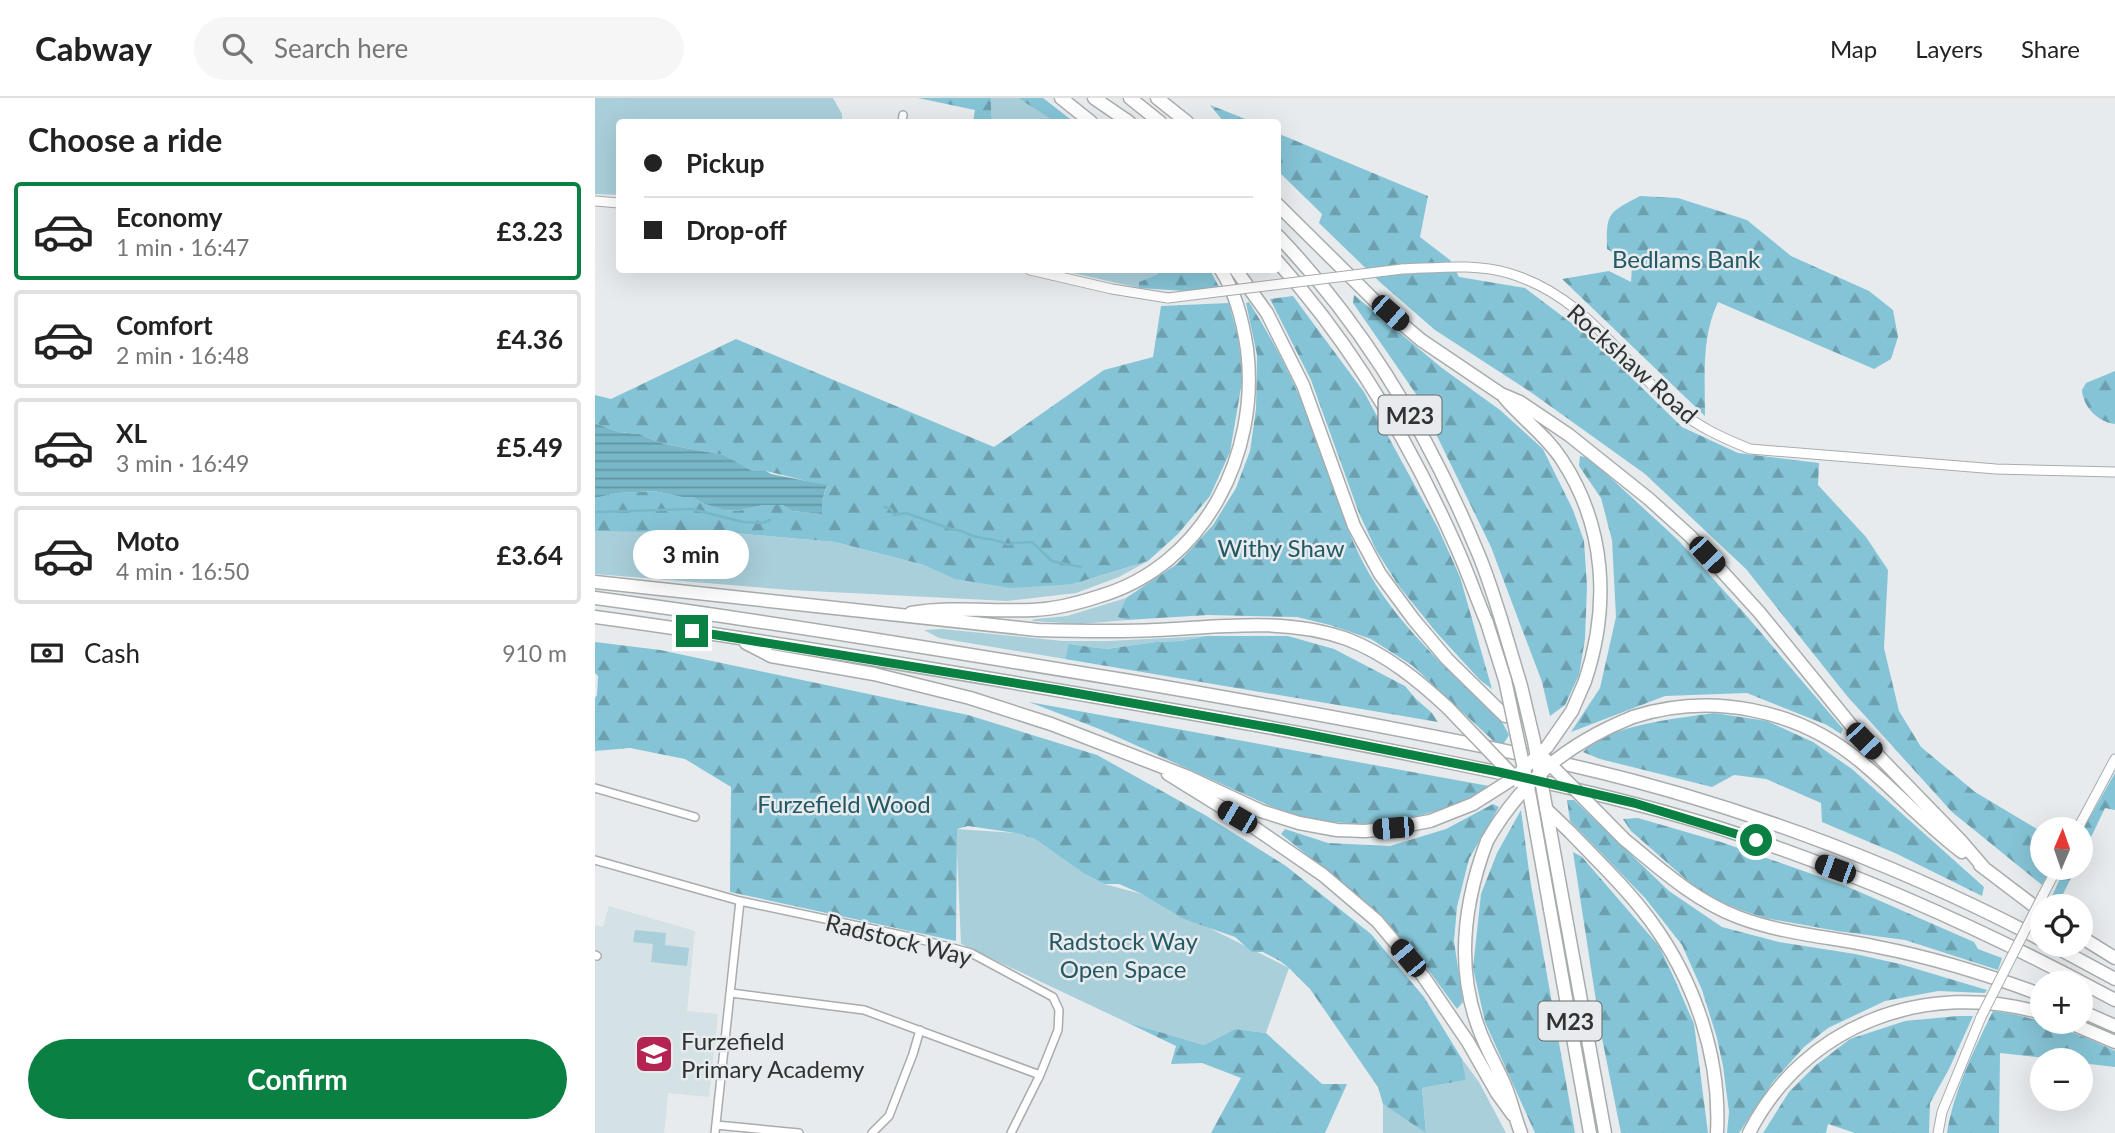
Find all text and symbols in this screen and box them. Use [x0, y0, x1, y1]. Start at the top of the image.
search box [194, 17, 684, 80]
text: Cabway [35, 28, 152, 68]
icon: search [218, 29, 256, 67]
text: Search here [274, 32, 408, 64]
text: Map [1830, 34, 1877, 63]
text: Layers [1915, 34, 1983, 63]
text: Share [2021, 34, 2080, 63]
text: Choose a ride [28, 120, 222, 159]
text: Pickup [686, 147, 765, 179]
icon: car [32, 200, 95, 263]
text: Economy [116, 201, 222, 233]
text: Drop-off [686, 214, 787, 246]
text: £3.23 [497, 215, 563, 247]
text: 1 min · 16:47 [116, 233, 249, 261]
park label: Bedlams Bank [1612, 244, 1761, 273]
car [1368, 291, 1413, 335]
street label: Rockshaw Road [1562, 297, 1704, 429]
icon: car [32, 308, 95, 371]
text: Comfort [116, 309, 213, 341]
text: £4.36 [497, 323, 563, 355]
text: 2 min · 16:48 [116, 341, 249, 369]
road number: M23 [1379, 396, 1441, 434]
icon: car [32, 416, 95, 479]
text: XL [116, 417, 147, 449]
text: £5.49 [497, 431, 563, 463]
text: 3 min · 16:49 [116, 449, 249, 477]
icon: car [32, 524, 95, 587]
text: Moto [116, 525, 179, 557]
callout: 3 min [634, 530, 750, 578]
car [1685, 532, 1730, 578]
park label: Withy Shaw [1217, 533, 1345, 562]
text: £3.64 [497, 539, 563, 571]
text: 3 min [662, 540, 720, 568]
text: 4 min · 16:50 [116, 557, 249, 585]
route end [676, 615, 708, 647]
icon: cash [28, 634, 66, 672]
text: Cash [84, 637, 140, 669]
text: 910 m [502, 639, 567, 667]
car [1842, 719, 1887, 763]
park label: Furzefield Wood [757, 789, 931, 818]
car [1214, 797, 1261, 837]
car [1372, 816, 1415, 840]
north arrow [2030, 817, 2093, 880]
map controls [2030, 817, 2093, 1111]
route start [1740, 824, 1772, 856]
car [1812, 852, 1859, 886]
button: locate [2030, 894, 2093, 957]
street label: Radstock Way [823, 907, 976, 971]
park label: Radstock Way Open Space [1048, 926, 1199, 983]
car [1387, 935, 1430, 981]
button: + [2030, 971, 2093, 1034]
road number: M23 [1539, 1002, 1601, 1040]
place label: Furzefield Primary Academy [681, 1026, 865, 1083]
school or university icon: Furzefield Primary Academy [633, 1033, 675, 1075]
button: Confirm [28, 1039, 567, 1119]
button: − [2030, 1048, 2093, 1111]

